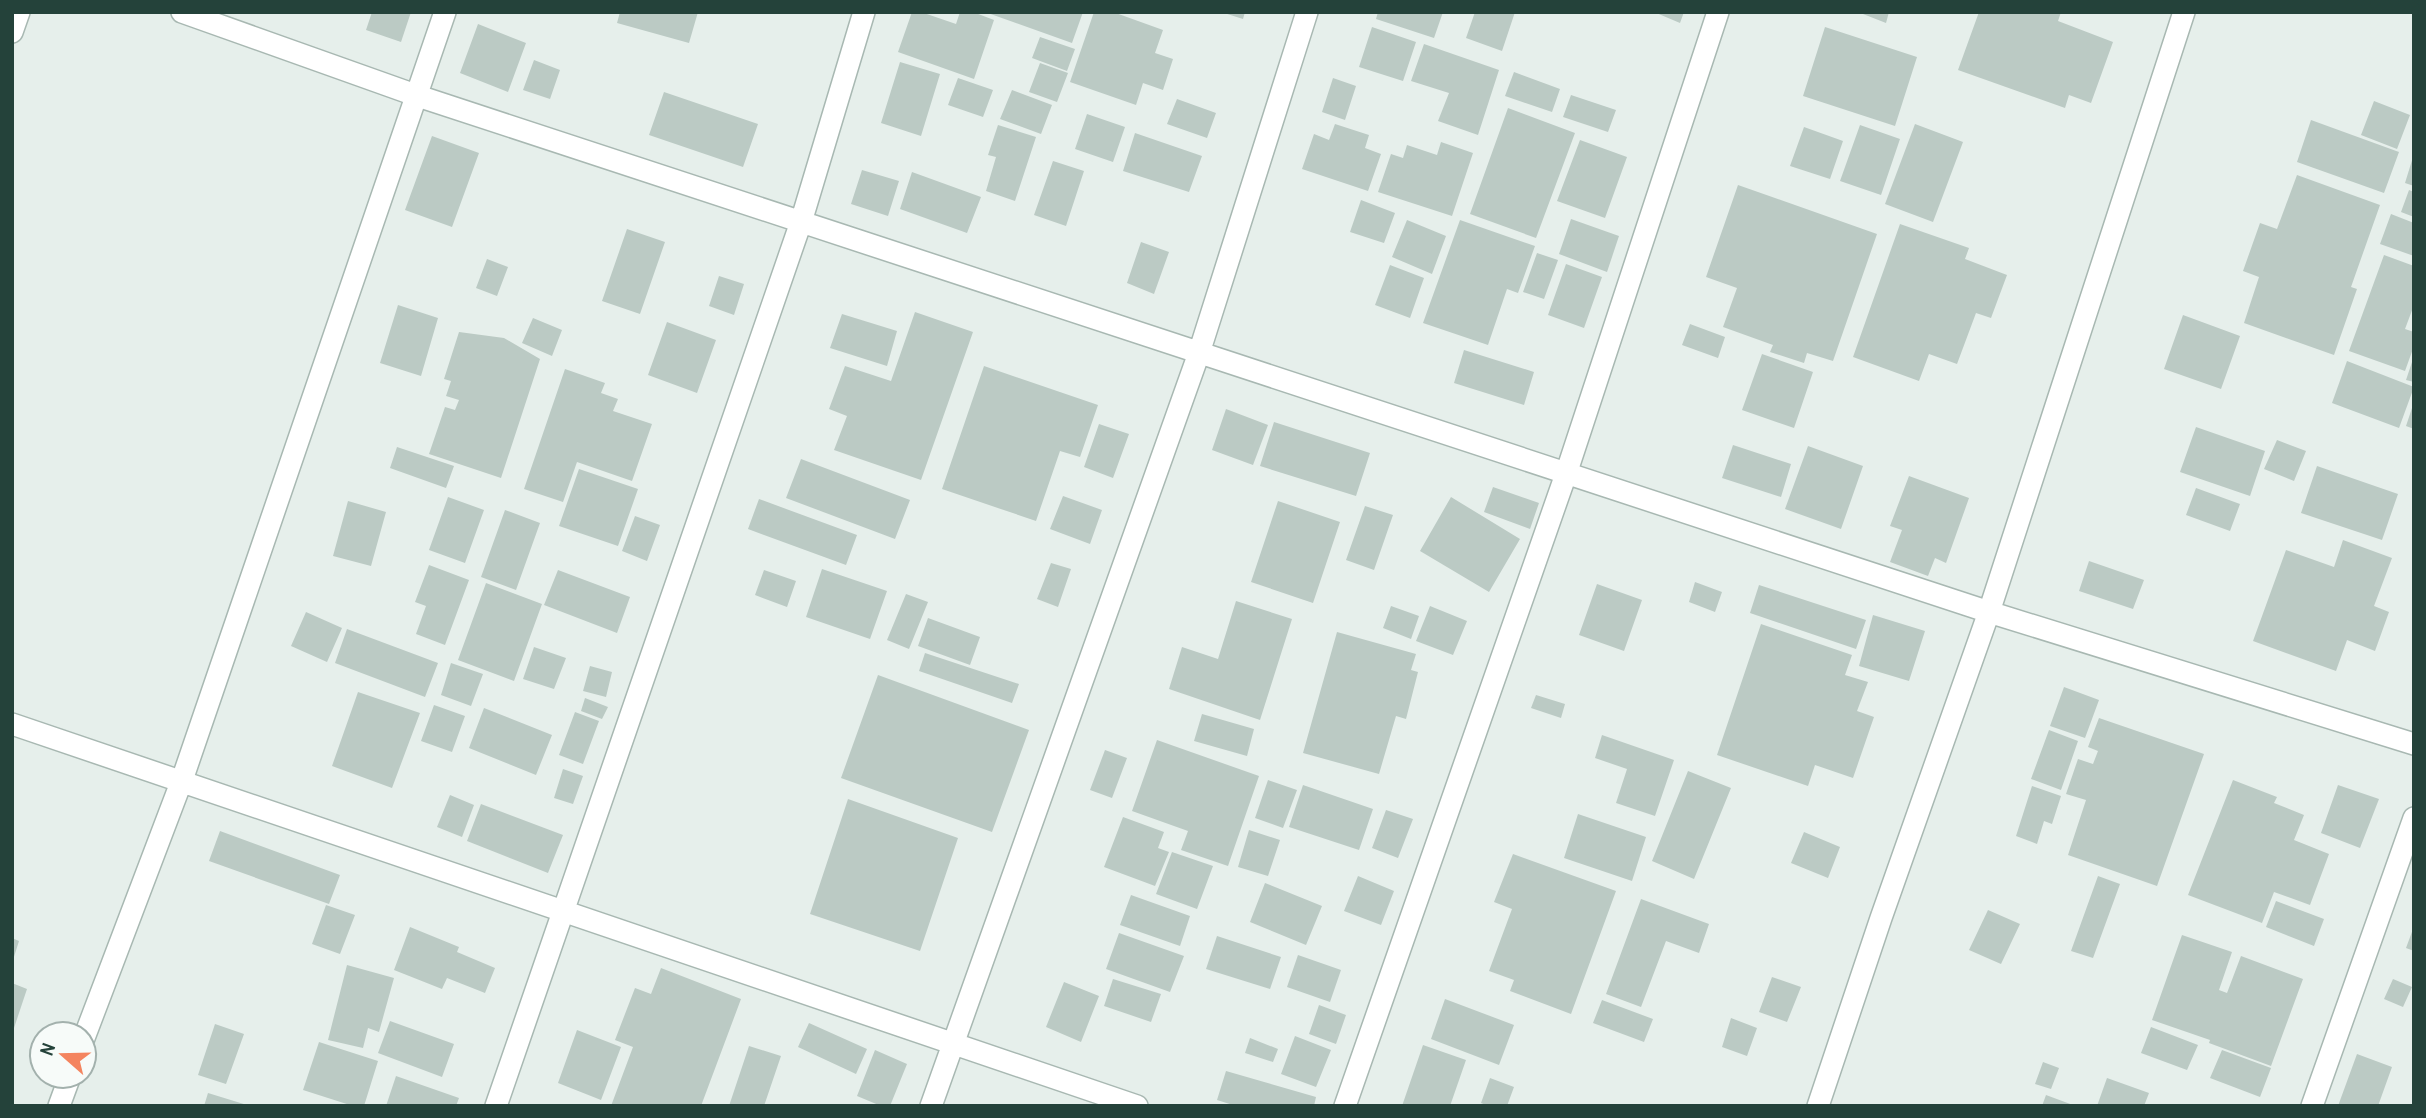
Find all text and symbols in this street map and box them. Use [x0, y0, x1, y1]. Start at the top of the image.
north arrow [28, 1020, 98, 1090]
text: N [33, 1039, 61, 1059]

